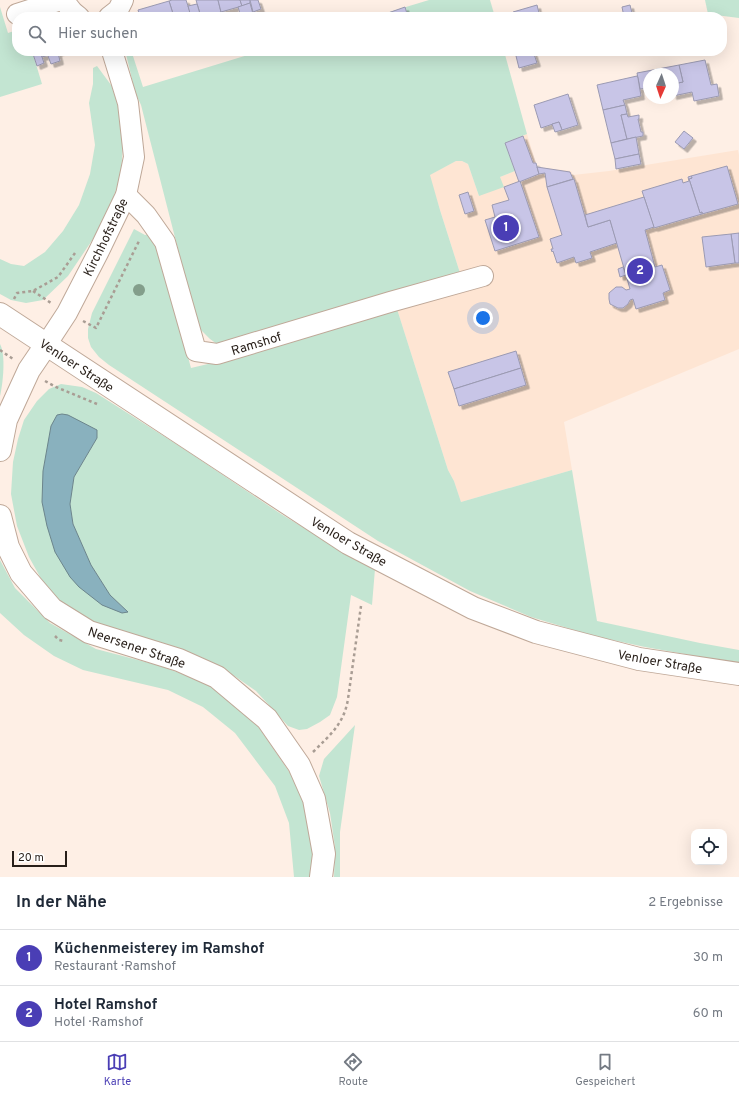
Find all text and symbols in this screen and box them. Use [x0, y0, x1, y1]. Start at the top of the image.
search box [12, 12, 727, 56]
icon: search [26, 23, 48, 45]
text: Hier suchen [58, 25, 138, 44]
north arrow [643, 68, 679, 104]
street label: Kirchhofstraße [81, 196, 133, 280]
pin: 1 [493, 213, 519, 243]
pin: 2 [627, 256, 653, 286]
your location [473, 308, 493, 328]
street label: Ramshof [230, 330, 284, 360]
street label: Venloer Straße [36, 337, 116, 397]
street label: Venloer Straße [307, 514, 389, 571]
street label: Neersener Straße [85, 625, 187, 673]
street label: Venloer Straße [616, 648, 703, 678]
map controls [691, 829, 727, 865]
button: locate [691, 829, 727, 865]
scale bar [12, 849, 67, 868]
text: 20 m [18, 851, 44, 865]
text: In der Nähe [16, 892, 107, 914]
text: 2 Ergebnisse [648, 895, 723, 911]
text: Küchenmeisterey im Ramshof [54, 940, 264, 959]
text: 1 [26, 950, 32, 966]
text: 30 m [693, 950, 723, 966]
text: Restaurant · Ramshof [54, 959, 176, 975]
text: Hotel Ramshof [54, 996, 157, 1015]
text: 2 [25, 1006, 33, 1022]
text: 60 m [693, 1006, 723, 1022]
text: Hotel · Ramshof [54, 1015, 143, 1031]
tab: Karte [104, 1051, 131, 1089]
tab: Route [338, 1051, 368, 1089]
tab: Gespeichert [575, 1051, 635, 1089]

